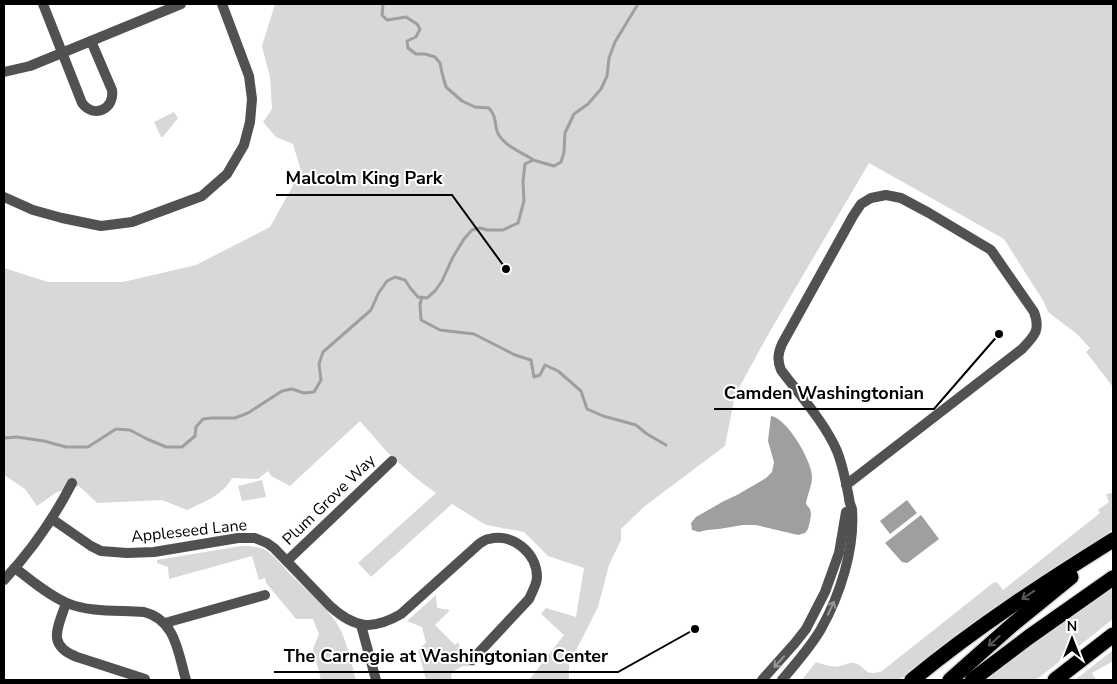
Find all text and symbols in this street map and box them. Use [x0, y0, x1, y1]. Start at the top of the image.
callout: Malcolm King Park [276, 162, 452, 195]
text: Malcolm King Park [286, 166, 443, 190]
callout: Camden Washingtonian [714, 376, 934, 409]
text: Camden Washingtonian [724, 381, 924, 405]
street label: Plum Grove Way [278, 449, 381, 550]
street label: Appleseed Lane [130, 514, 248, 548]
one-way arrow [1021, 590, 1035, 600]
one-way arrow [826, 601, 836, 616]
north arrow [1047, 614, 1097, 664]
text: N [1067, 617, 1077, 636]
one-way arrow [987, 635, 1000, 647]
callout: The Carnegie at Washingtonian Center [274, 639, 618, 672]
text: The Carnegie at Washingtonian Center [284, 644, 608, 668]
one-way arrow [773, 655, 784, 668]

